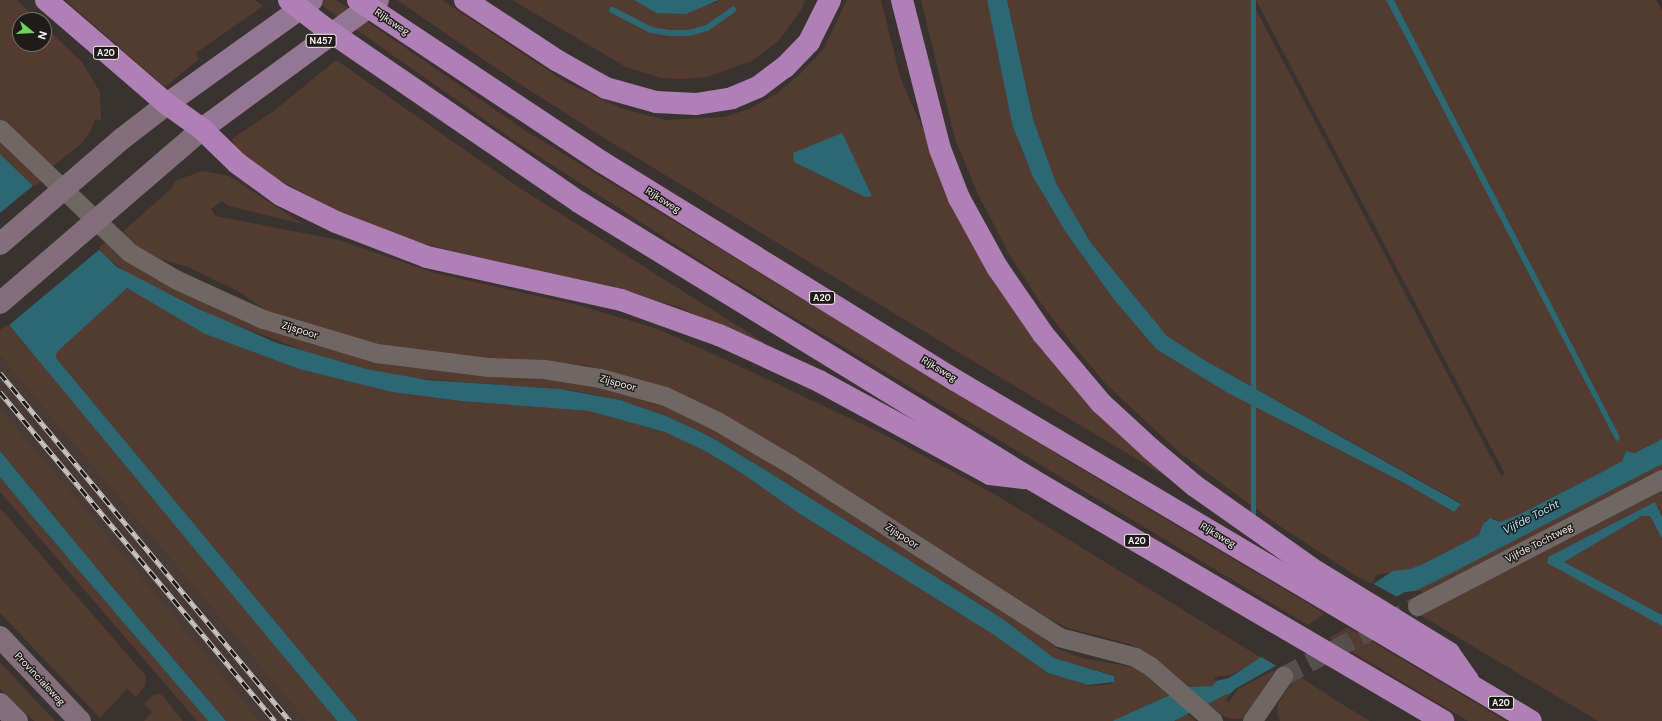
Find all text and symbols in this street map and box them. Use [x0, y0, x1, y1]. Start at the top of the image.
street label: Rijksweg [372, 6, 412, 38]
north arrow [12, 12, 52, 52]
text: N [35, 29, 50, 41]
road number: N457 [305, 34, 337, 48]
road number: A20 [93, 46, 119, 60]
street label: Rijksweg [643, 185, 683, 215]
road number: A20 [809, 291, 835, 305]
street label: Zijspoor [281, 319, 319, 341]
street label: Rijksweg [919, 354, 959, 384]
street label: Zijspoor [599, 372, 637, 394]
water label: Vijfde Tocht [1501, 497, 1561, 537]
street label: Rijksweg [1198, 520, 1238, 550]
street label: Zijspoor [883, 521, 921, 551]
street label: Vijfde Tochtweg [1503, 521, 1575, 565]
road number: A20 [1124, 534, 1150, 548]
street label: Provincialeweg [12, 650, 68, 708]
road number: A20 [1488, 696, 1514, 710]

